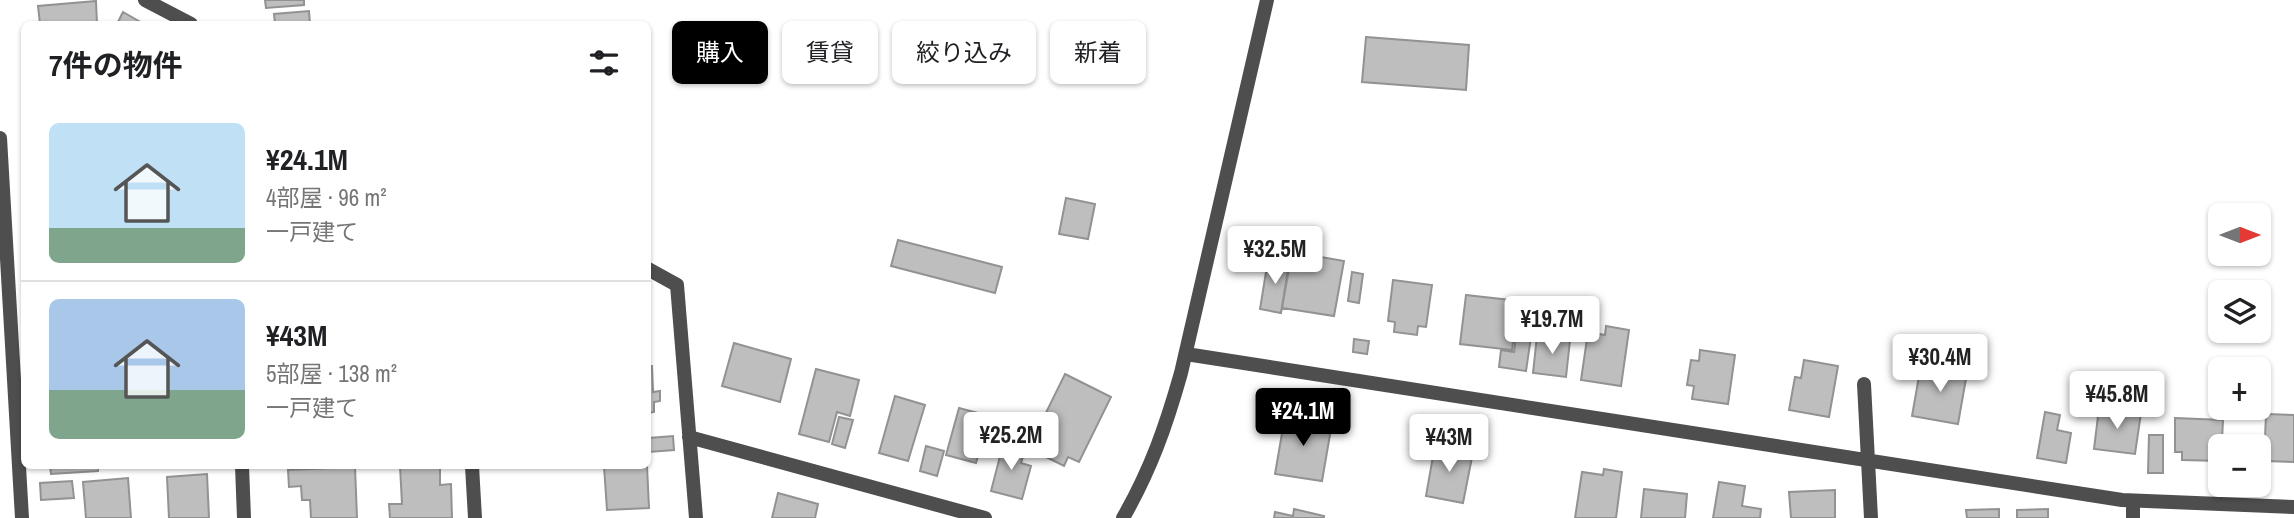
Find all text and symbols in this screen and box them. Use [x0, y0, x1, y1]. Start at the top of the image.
chip: 購入 [672, 21, 768, 84]
chip: 賃貸 [782, 21, 878, 84]
chip: 絞り込み [892, 21, 1036, 84]
chip: 新着 [1050, 21, 1146, 84]
icon: filters [585, 44, 623, 82]
text: 7件の物件 [49, 45, 183, 85]
text: ¥24.1M [266, 139, 348, 179]
icon: home [105, 151, 189, 235]
text: 4部屋 · 96 m² [266, 182, 386, 213]
north arrow [2208, 203, 2272, 266]
map controls [2208, 203, 2271, 497]
text: 一戸建て [266, 216, 358, 247]
pin: ¥32.5M [1218, 226, 1332, 286]
text: ¥32.5M [1244, 233, 1306, 264]
button: layers [2208, 280, 2271, 343]
pin: ¥19.7M [1495, 296, 1609, 356]
text: ¥19.7M [1521, 303, 1583, 334]
text: ¥43M [266, 315, 328, 355]
icon: home [105, 327, 189, 411]
pin: ¥30.4M [1883, 334, 1997, 394]
text: ¥30.4M [1909, 341, 1971, 372]
button: + [2208, 357, 2271, 420]
text: 5部屋 · 138 m² [266, 358, 397, 389]
pin: ¥45.8M [2060, 372, 2174, 431]
text: ¥45.8M [2086, 378, 2148, 409]
pin: ¥24.1M [1246, 388, 1360, 448]
text: 一戸建て [266, 392, 358, 423]
text: ¥24.1M [1272, 395, 1334, 426]
pin: ¥25.2M [954, 412, 1068, 472]
pin: ¥43M [1408, 414, 1490, 474]
text: ¥25.2M [980, 419, 1042, 450]
text: ¥43M [1425, 421, 1473, 452]
button: − [2208, 434, 2271, 497]

